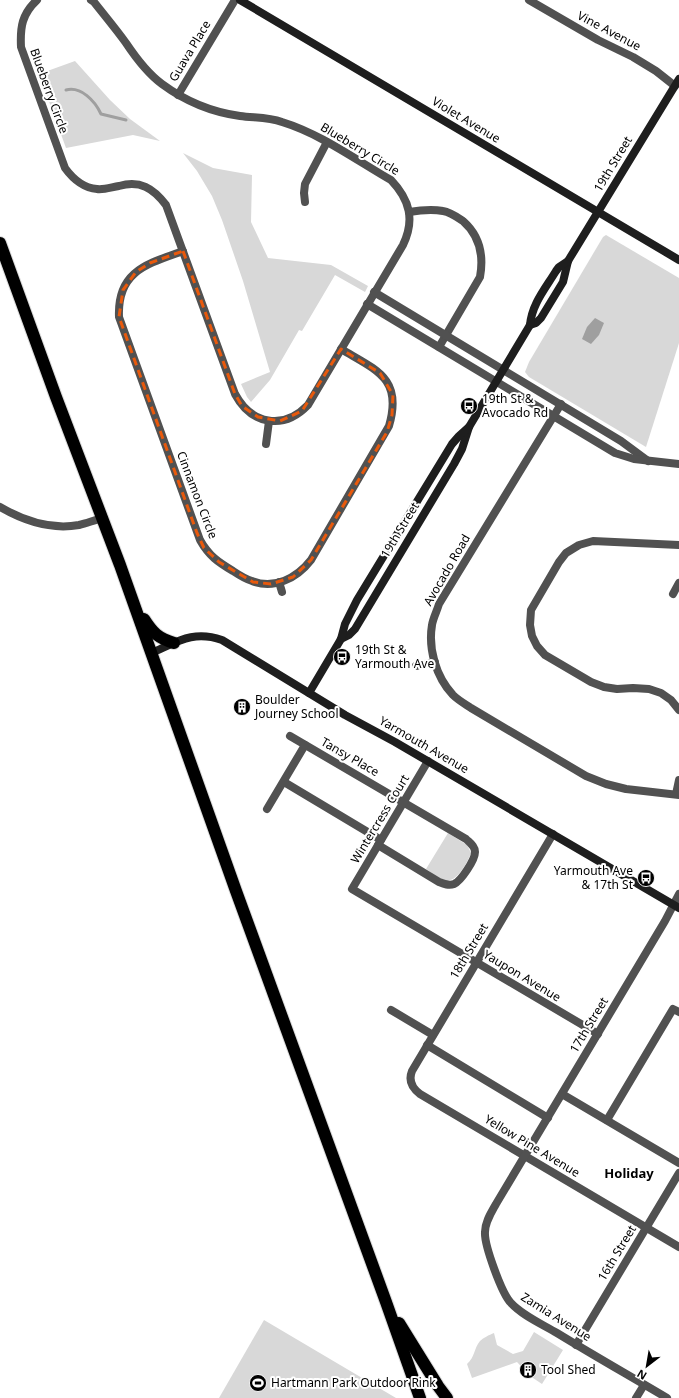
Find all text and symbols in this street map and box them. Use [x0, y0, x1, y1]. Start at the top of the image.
street label: Vine Avenue [574, 7, 644, 55]
street label: Guava Place [165, 17, 215, 84]
street label: Blueberry Circle [26, 46, 73, 136]
street label: Violet Avenue [429, 92, 504, 147]
street label: Blueberry Circle [318, 118, 403, 179]
street label: 19th Street [589, 132, 636, 195]
place label: 19th St & Avocado Rd [482, 390, 548, 421]
bus stop icon: 19th St & Avocado Rd [459, 396, 479, 416]
street label: Cinnamon Circle [173, 449, 222, 541]
street label: 19th Street [376, 498, 423, 561]
street label: Avocado Road [419, 531, 474, 609]
place label: 19th St & Yarmouth Ave [355, 641, 434, 672]
bus stop icon: 19th St & Yarmouth Ave [332, 647, 352, 667]
place label: Boulder Journey School [254, 691, 338, 722]
building icon: Boulder Journey School [232, 697, 252, 717]
street label: Yarmouth Avenue [376, 712, 472, 777]
street label: Tansy Place [318, 733, 383, 780]
street label: Wintercress Court [346, 771, 413, 866]
place label: Yarmouth Ave & 17th St [554, 862, 634, 893]
bus stop icon: Yarmouth Ave & 17th St [636, 868, 656, 888]
street label: 18th Street [445, 919, 492, 982]
street label: Yaupon Avenue [480, 946, 564, 1006]
street label: 17th Street [565, 993, 612, 1056]
street label: Yellow Pine Avenue [481, 1110, 583, 1181]
district label: Holiday [604, 1164, 654, 1182]
street label: 16th Street [593, 1221, 640, 1284]
street label: Zamia Avenue [518, 1288, 595, 1345]
north arrow [627, 1346, 667, 1386]
building icon: Tool Shed [518, 1360, 538, 1380]
place label: Tool Shed [541, 1361, 596, 1378]
text: N [634, 1366, 649, 1384]
sports icon: Hartmann Park Outdoor Rink [248, 1373, 268, 1393]
place label: Hartmann Park Outdoor Rink [271, 1374, 436, 1391]

